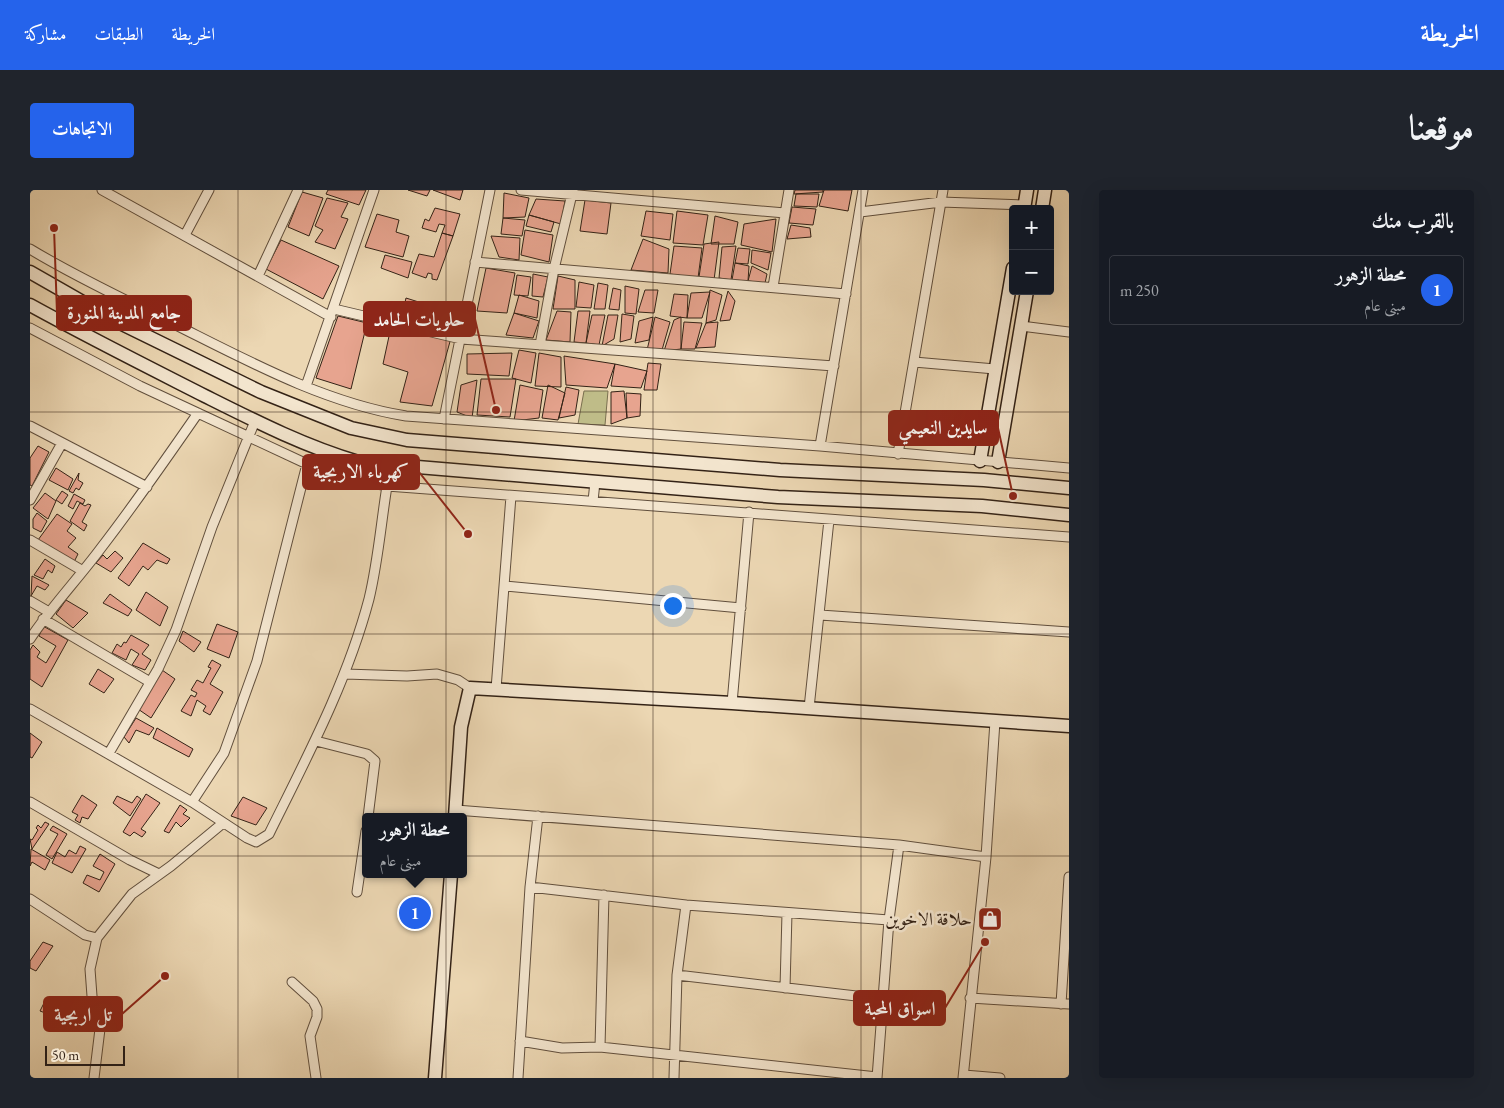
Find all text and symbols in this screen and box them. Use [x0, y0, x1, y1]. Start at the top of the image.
text: الخريطة [1421, 17, 1479, 48]
text: مشاركة [25, 22, 66, 45]
text: الطبقات [94, 22, 143, 45]
text: الخريطة [171, 22, 215, 45]
button: الاتجاهات [30, 103, 134, 158]
text: موقعنا [1409, 104, 1474, 149]
map controls [1009, 205, 1054, 295]
button: + [1009, 205, 1054, 250]
text: بالقرب منك [1371, 207, 1454, 234]
button: − [1009, 250, 1054, 295]
text: محطة الزهور [1336, 262, 1406, 287]
text: 250 m [1120, 280, 1159, 301]
text: 1 [1433, 280, 1441, 301]
text: مبنى عام [1364, 295, 1406, 316]
callout: جامع المدينة المنورة [57, 296, 191, 330]
text: جامع المدينة المنورة [67, 300, 181, 330]
callout: حلويات الحامد [364, 302, 475, 336]
text: حلويات الحامد [373, 307, 465, 332]
callout: سايدين النعيمي [889, 411, 998, 445]
text: سايدين النعيمي [898, 415, 988, 445]
callout: كهرباء الاربجية [303, 455, 419, 489]
text: كهرباء الاربجية [313, 459, 409, 484]
your location [660, 593, 686, 619]
popup [362, 813, 467, 878]
text: محطة الزهور [379, 817, 450, 842]
text: مبنى عام [379, 850, 422, 871]
pin: 1 [399, 894, 431, 932]
shop icon: حلاقة الاخوين [977, 906, 1003, 932]
place label: حلاقة الاخوين [885, 907, 972, 930]
callout: اسواق المحبة [854, 991, 945, 1025]
text: اسواق المحبة [864, 996, 936, 1021]
callout: تل اربجية [44, 997, 122, 1031]
text: تل اربجية [54, 1002, 112, 1028]
scale bar [45, 1043, 125, 1066]
text: 50 m [52, 1046, 79, 1064]

